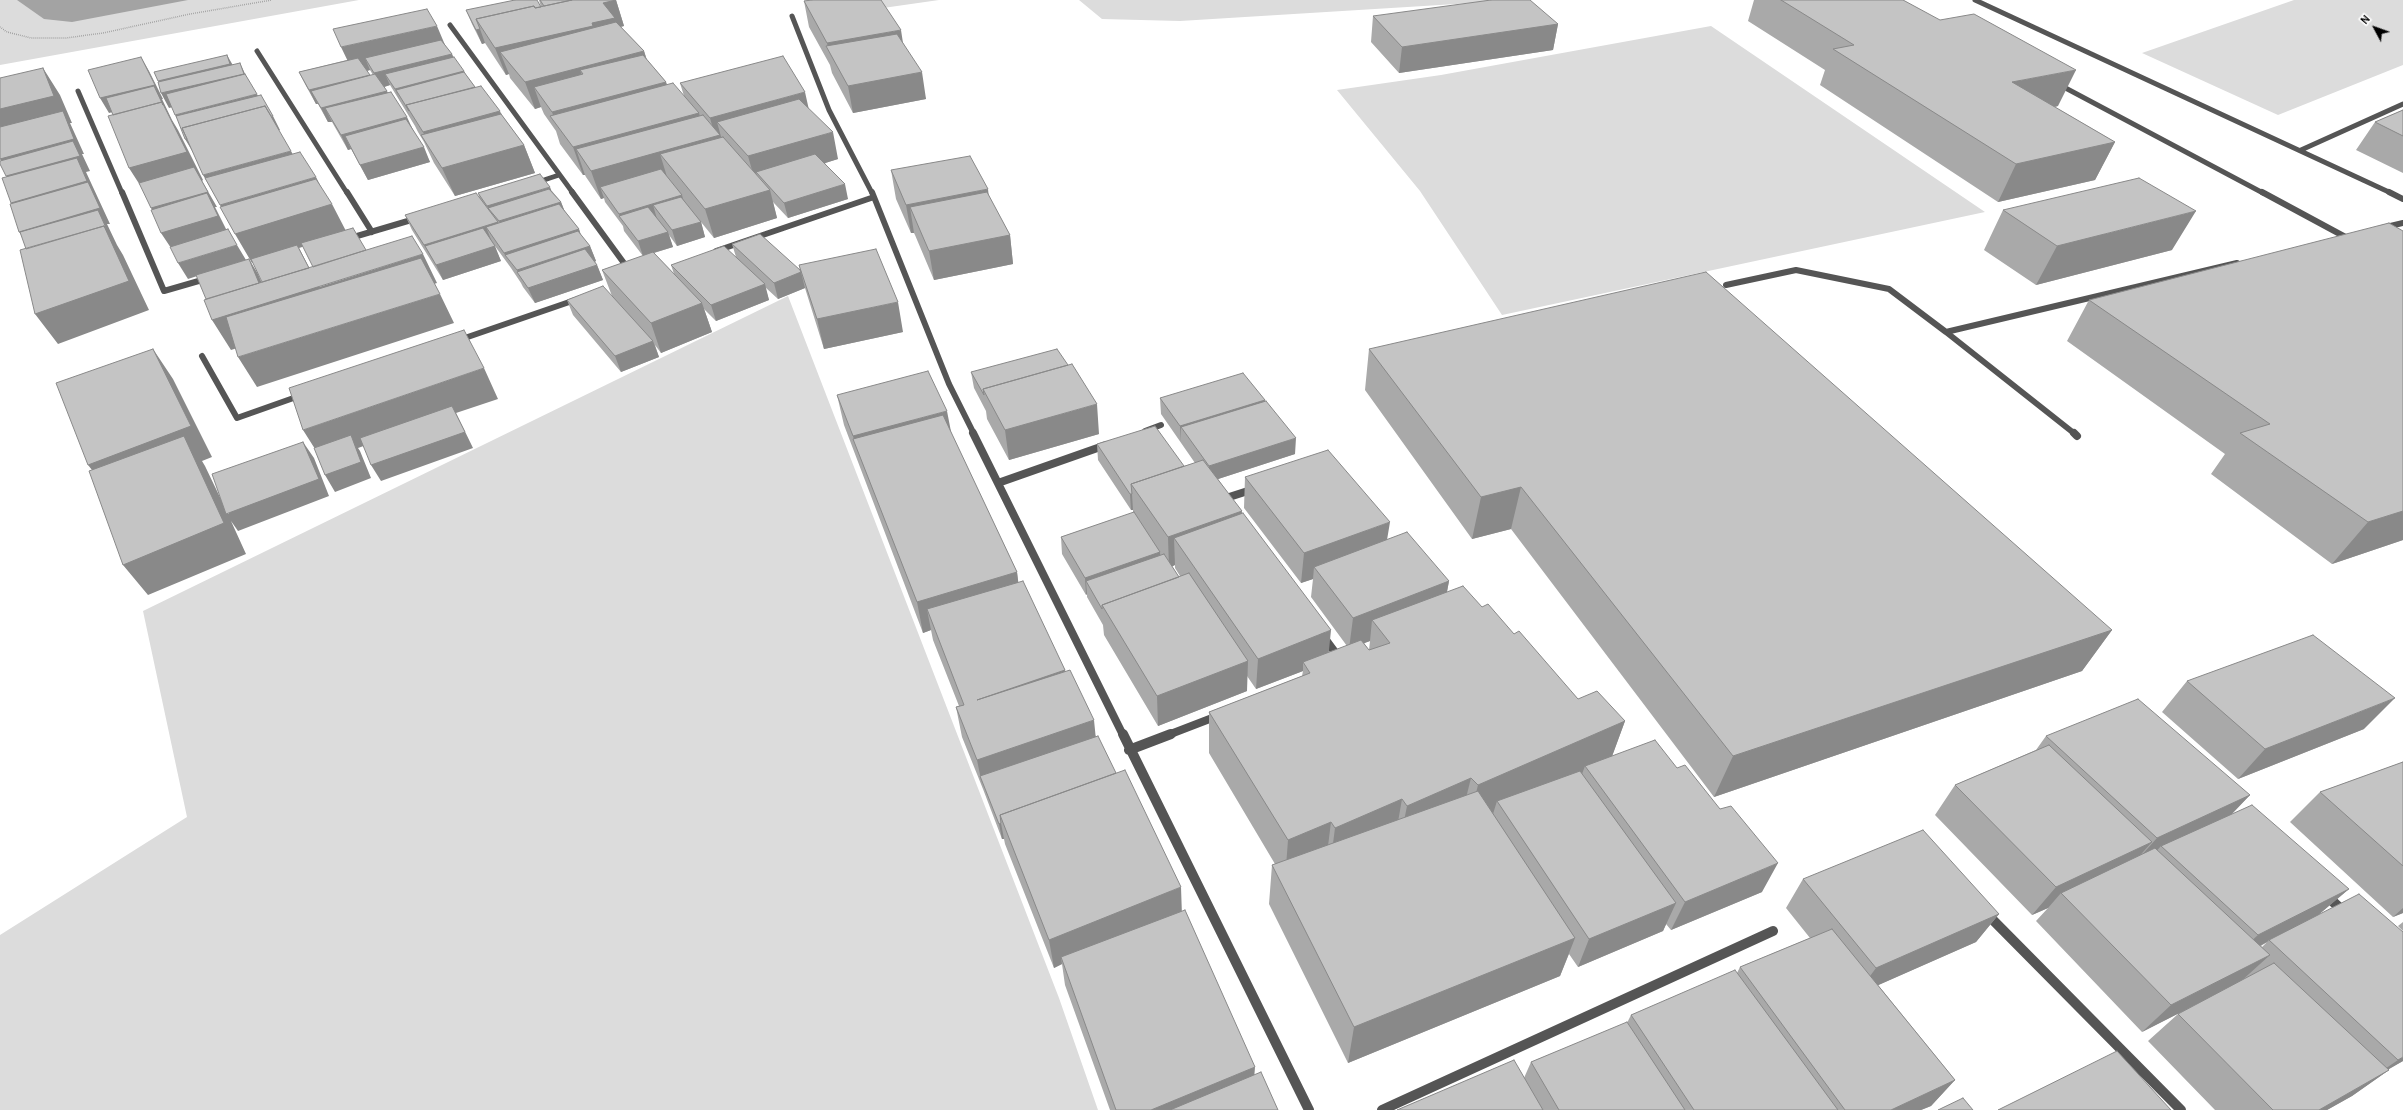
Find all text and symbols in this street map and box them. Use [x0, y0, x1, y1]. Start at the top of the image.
north arrow [2355, 8, 2395, 48]
text: N [2358, 13, 2373, 27]

